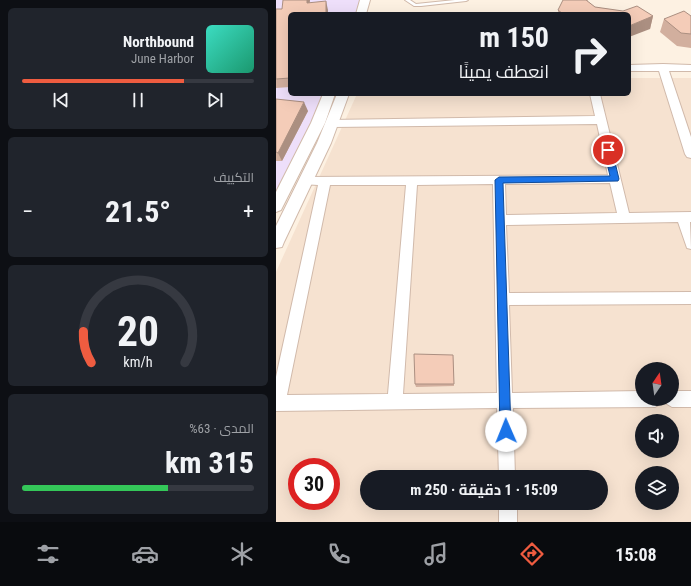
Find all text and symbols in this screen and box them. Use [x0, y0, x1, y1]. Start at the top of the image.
text: 150 m [479, 21, 549, 54]
icon: right [563, 28, 615, 80]
text: Northbound [123, 33, 194, 51]
text: June Harbor [131, 51, 194, 66]
text: انعطف يمينًا [458, 61, 549, 82]
icon: previous [50, 89, 72, 111]
icon: pause [127, 89, 149, 111]
icon: next [204, 89, 226, 111]
pin [591, 133, 625, 167]
icon: arrive [597, 139, 619, 161]
text: التكييف [213, 170, 254, 185]
text: 21.5° [105, 194, 171, 229]
text: − [22, 199, 33, 224]
text: + [243, 199, 254, 224]
text: 20 [117, 307, 159, 356]
text: km/h [123, 354, 153, 370]
north arrow [635, 362, 679, 406]
map controls [635, 362, 679, 510]
position arrow [485, 410, 527, 452]
button: sound [635, 414, 679, 458]
text: المدى · 63% [189, 421, 254, 436]
text: 315 km [165, 445, 254, 480]
speed limit sign: 30 [288, 458, 340, 510]
button: layers [635, 466, 679, 510]
text: 15:09 · 1 دقيقة · 250 m [410, 481, 558, 499]
icon: filters [34, 540, 62, 568]
icon: car [131, 540, 159, 568]
icon: climate [228, 540, 256, 568]
icon: phone [325, 540, 353, 568]
icon: music [422, 540, 450, 568]
icon: directions [518, 540, 546, 568]
text: 15:08 [615, 544, 657, 565]

